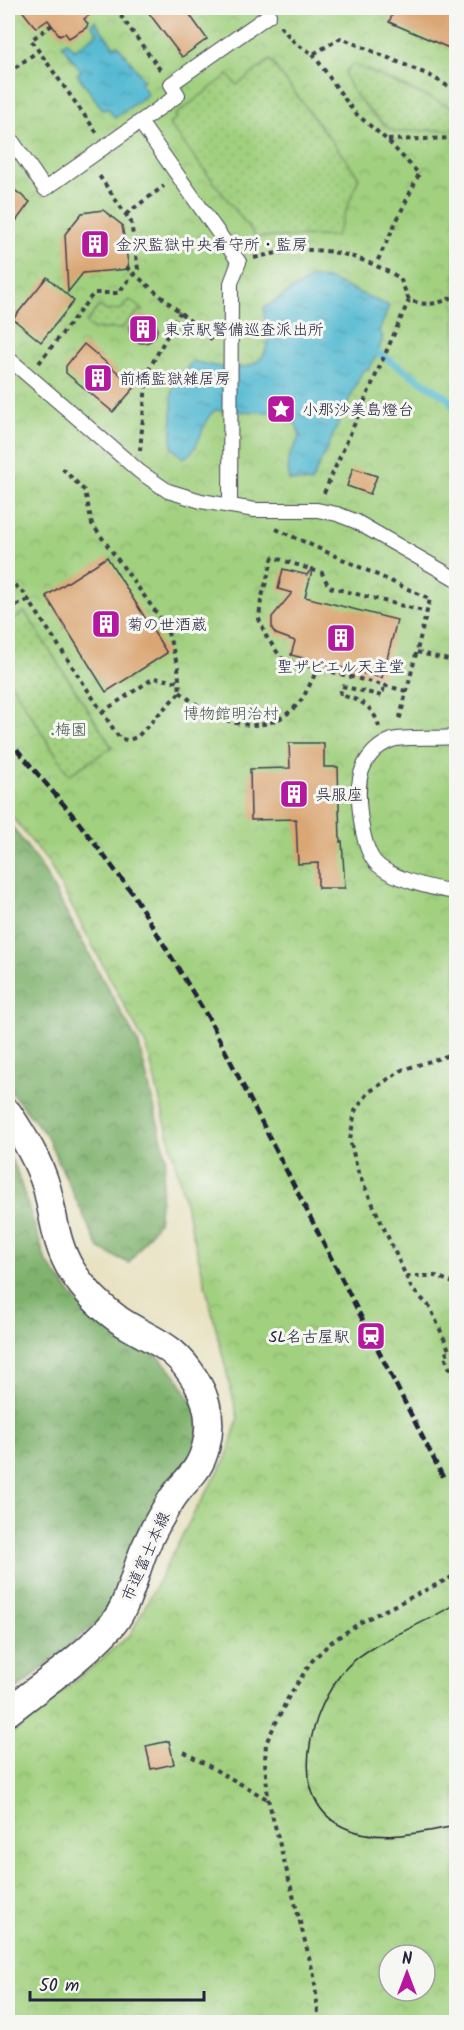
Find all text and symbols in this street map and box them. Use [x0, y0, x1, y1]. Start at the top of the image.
building icon: 金沢監獄中央看守所・監房 [79, 228, 111, 260]
place label: 金沢監獄中央看守所・監房 [116, 233, 308, 258]
building icon: 東京駅警備巡査派出所 [127, 313, 159, 345]
place label: 東京駅警備巡査派出所 [164, 318, 324, 343]
building icon: 前橋監獄雑居房 [82, 362, 114, 394]
place label: 前橋監獄雑居房 [119, 367, 231, 392]
place icon: 小那沙美島燈台 [265, 393, 297, 425]
place label: 小那沙美島燈台 [302, 398, 414, 423]
building icon: 菊の世酒蔵 [90, 608, 122, 640]
place label: 菊の世酒蔵 [127, 613, 207, 638]
building icon: 聖ザビエル天主堂 [325, 622, 357, 654]
place label: 聖ザビエル天主堂 [277, 655, 405, 680]
park label: 博物館明治村 [183, 702, 279, 727]
park label: .梅園 [51, 718, 87, 743]
building icon: 呉服座 [278, 778, 310, 810]
place label: 呉服座 [315, 783, 363, 808]
station icon: SL名古屋駅 [355, 1320, 387, 1352]
place label: SL名古屋駅 [269, 1325, 350, 1350]
street label: 市道富士本線 [115, 1508, 177, 1606]
north arrow [377, 1943, 437, 2003]
text: N [402, 1947, 412, 1972]
scale bar [30, 1964, 204, 2002]
text: 50 m [39, 1972, 79, 2001]

